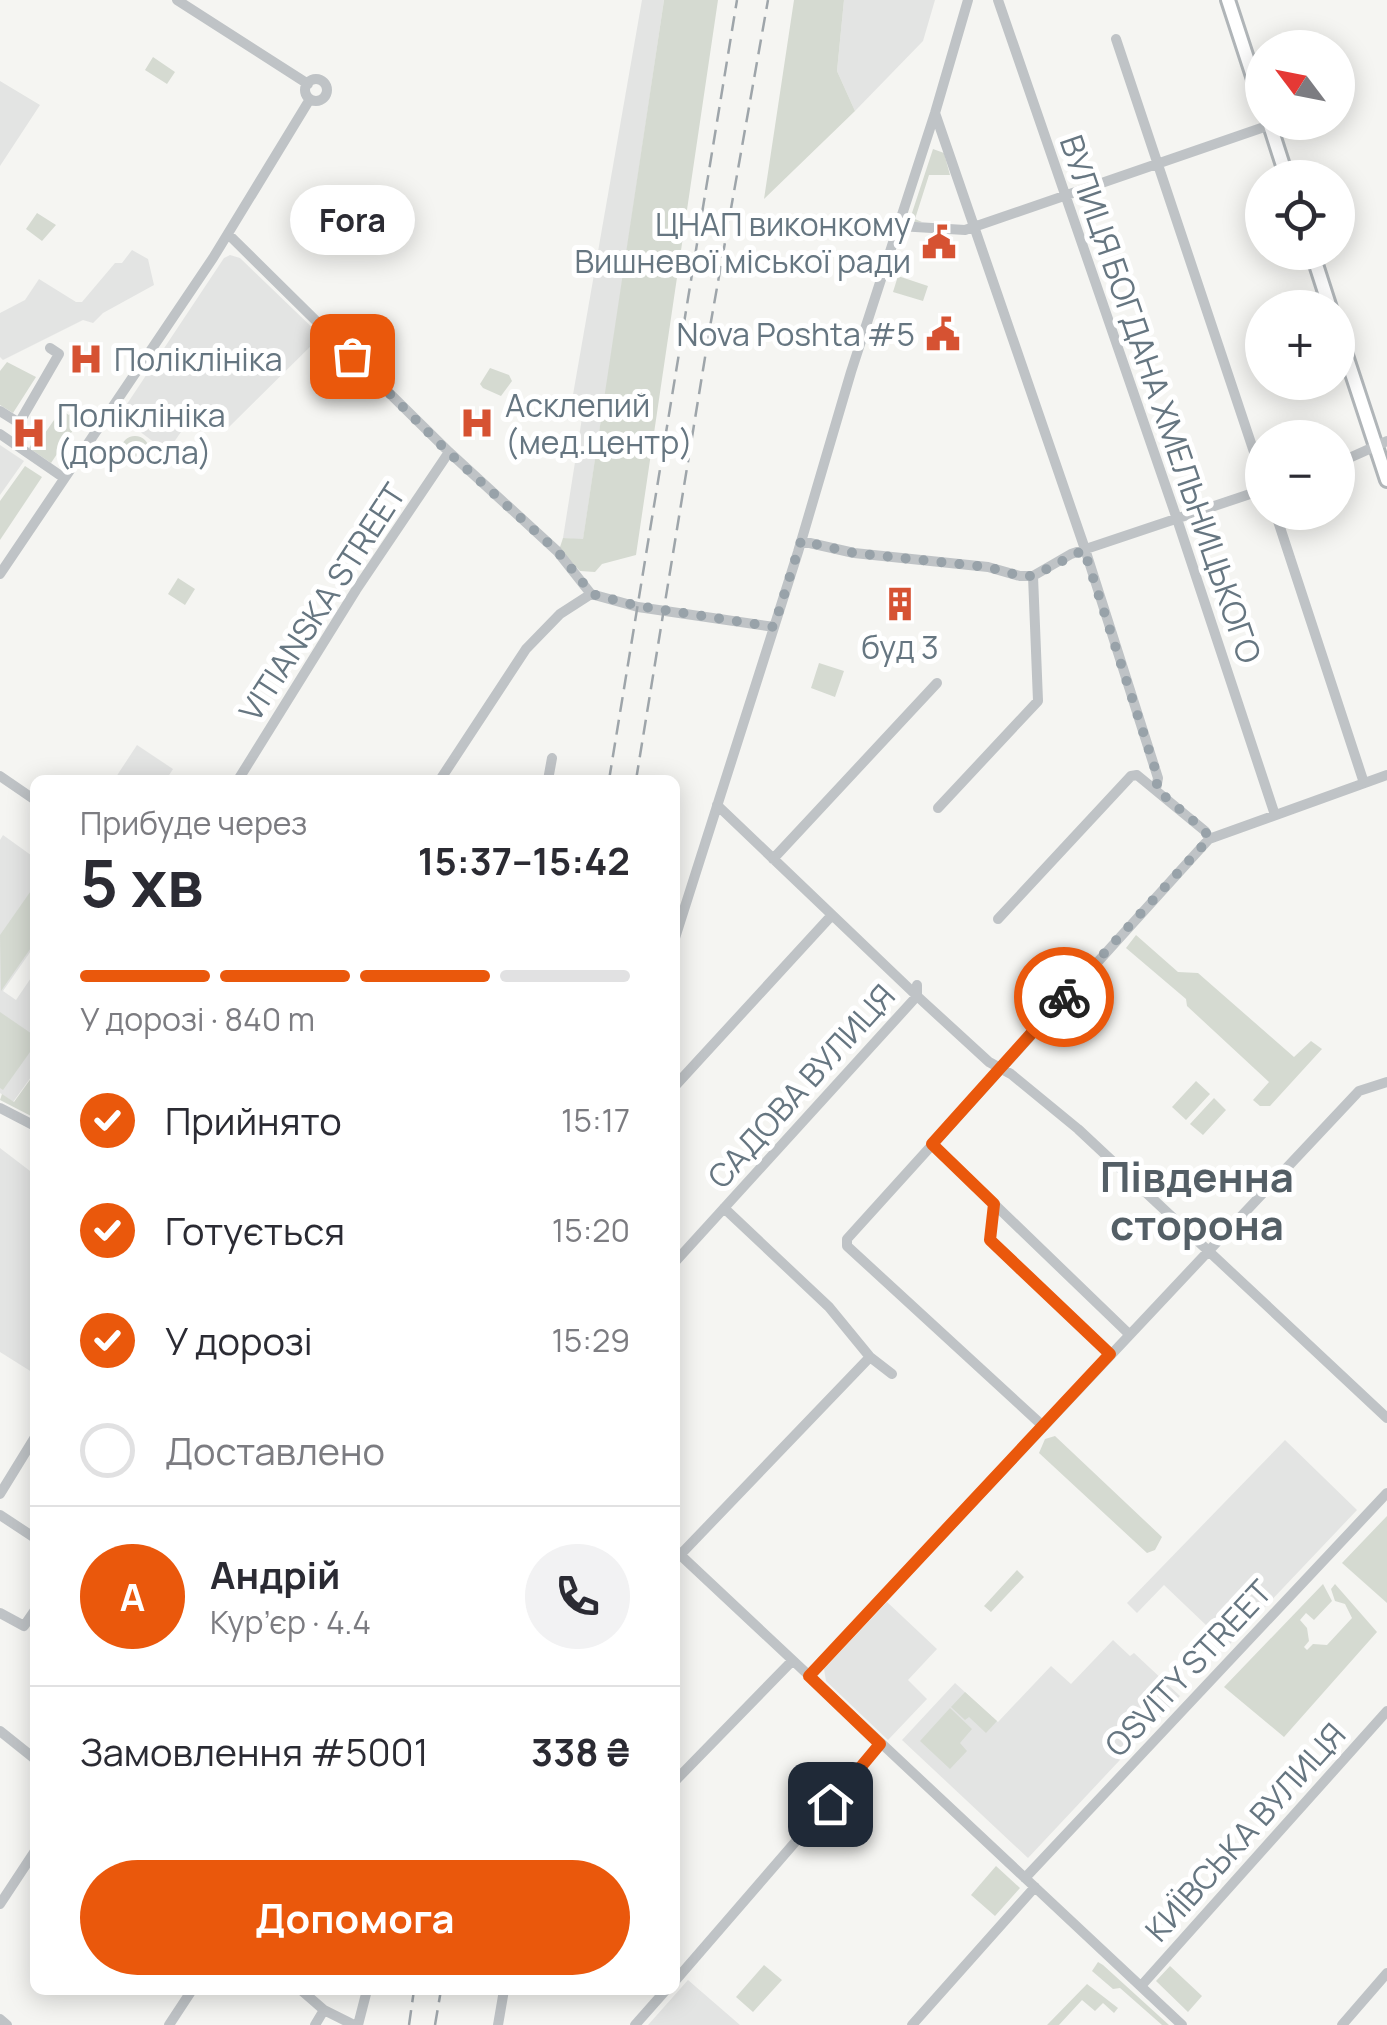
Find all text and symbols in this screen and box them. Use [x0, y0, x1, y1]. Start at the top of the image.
north arrow [1245, 30, 1355, 140]
map controls [1245, 30, 1355, 530]
street label: ВУЛИЦЯ БОГДАНА ХМЕЛЬНИЦЬКОГО [1050, 129, 1272, 669]
button: locate [1245, 160, 1355, 270]
callout: Fora [290, 186, 414, 256]
text: Fora [319, 198, 386, 242]
place label: ЦНАП виконкому Вишневої міської ради [575, 202, 911, 283]
public building icon: ЦНАП виконкому Вишневої міської ради [920, 223, 958, 261]
button: + [1245, 290, 1355, 400]
place label: Nova Poshta #5 [677, 312, 915, 356]
pin [310, 314, 395, 399]
public building icon: Nova Poshta #5 [924, 315, 962, 353]
icon: bag [325, 329, 380, 384]
place label: Поліклініка [114, 337, 282, 381]
hospital icon: Поліклініка [67, 340, 105, 378]
place label: Асклепий (мед.центр) [505, 383, 693, 464]
place label: Поліклініка (доросла) [57, 393, 225, 474]
hospital icon: Асклепий (мед.центр) [458, 404, 496, 442]
hospital icon: Поліклініка (доросла) [10, 414, 48, 452]
button: − [1245, 420, 1355, 530]
street label: VITIANSKA STREET [229, 474, 415, 730]
building icon: буд 3 [881, 585, 919, 623]
place label: буд 3 [861, 625, 939, 669]
text: Прибуде через [80, 801, 307, 845]
text: 15:37–15:42 [418, 834, 630, 886]
text: 5 хв [80, 838, 203, 927]
courier [1014, 947, 1114, 1047]
icon: bike [1037, 970, 1092, 1025]
street label: САДОВА ВУЛИЦЯ [697, 974, 905, 1198]
text: У дорозі · 840 m [80, 997, 315, 1041]
icon: check [80, 1093, 135, 1148]
text: Прийнято [165, 1094, 342, 1146]
text: 15:17 [561, 1098, 630, 1142]
district label: Південна сторона [1100, 1147, 1294, 1253]
icon: check [80, 1203, 135, 1258]
text: Готується [165, 1204, 345, 1256]
text: 15:20 [552, 1208, 630, 1252]
icon: check [80, 1313, 135, 1368]
text: У дорозі [165, 1314, 313, 1366]
text: 15:29 [551, 1318, 630, 1362]
text: Доставлено [165, 1424, 385, 1476]
button: phone [525, 1544, 630, 1649]
text: Андрій [210, 1548, 340, 1600]
text: А [120, 1570, 145, 1622]
street label: OSVITY STREET [1095, 1570, 1281, 1766]
text: Кур’єр · 4.4 [210, 1600, 371, 1644]
street label: КИЇВСЬКА ВУЛИЦЯ [1135, 1713, 1355, 1951]
text: Замовлення #5001 [80, 1725, 429, 1777]
text: 338 ₴ [531, 1725, 630, 1777]
pin [788, 1762, 873, 1847]
icon: home [803, 1777, 858, 1832]
button: Допомога [80, 1860, 630, 1975]

